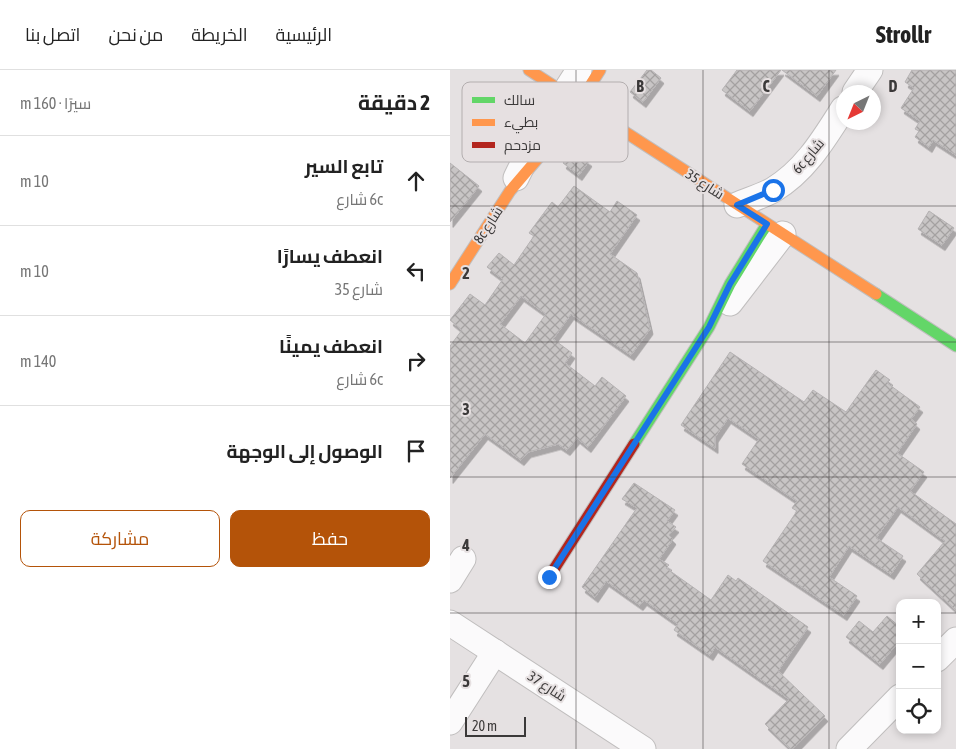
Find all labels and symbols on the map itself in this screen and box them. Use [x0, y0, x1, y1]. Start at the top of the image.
text: B [636, 77, 644, 95]
text: C [762, 77, 770, 95]
text: D [889, 77, 898, 95]
legend [462, 82, 628, 162]
north arrow [836, 85, 881, 130]
text: سالك [504, 92, 535, 108]
text: بطيء [504, 114, 538, 134]
street label: 6c شارع [789, 135, 828, 177]
text: مزدحم [504, 137, 541, 155]
street label: شارع 35 [682, 166, 727, 203]
route start [762, 179, 785, 202]
street label: 8c شارع [470, 204, 507, 247]
text: 2 [462, 264, 470, 282]
text: 3 [462, 400, 470, 418]
text: 4 [461, 536, 470, 554]
route end [538, 566, 561, 589]
street label: شارع 37 [524, 668, 569, 705]
text: 5 [462, 672, 470, 690]
scale bar [465, 714, 526, 737]

